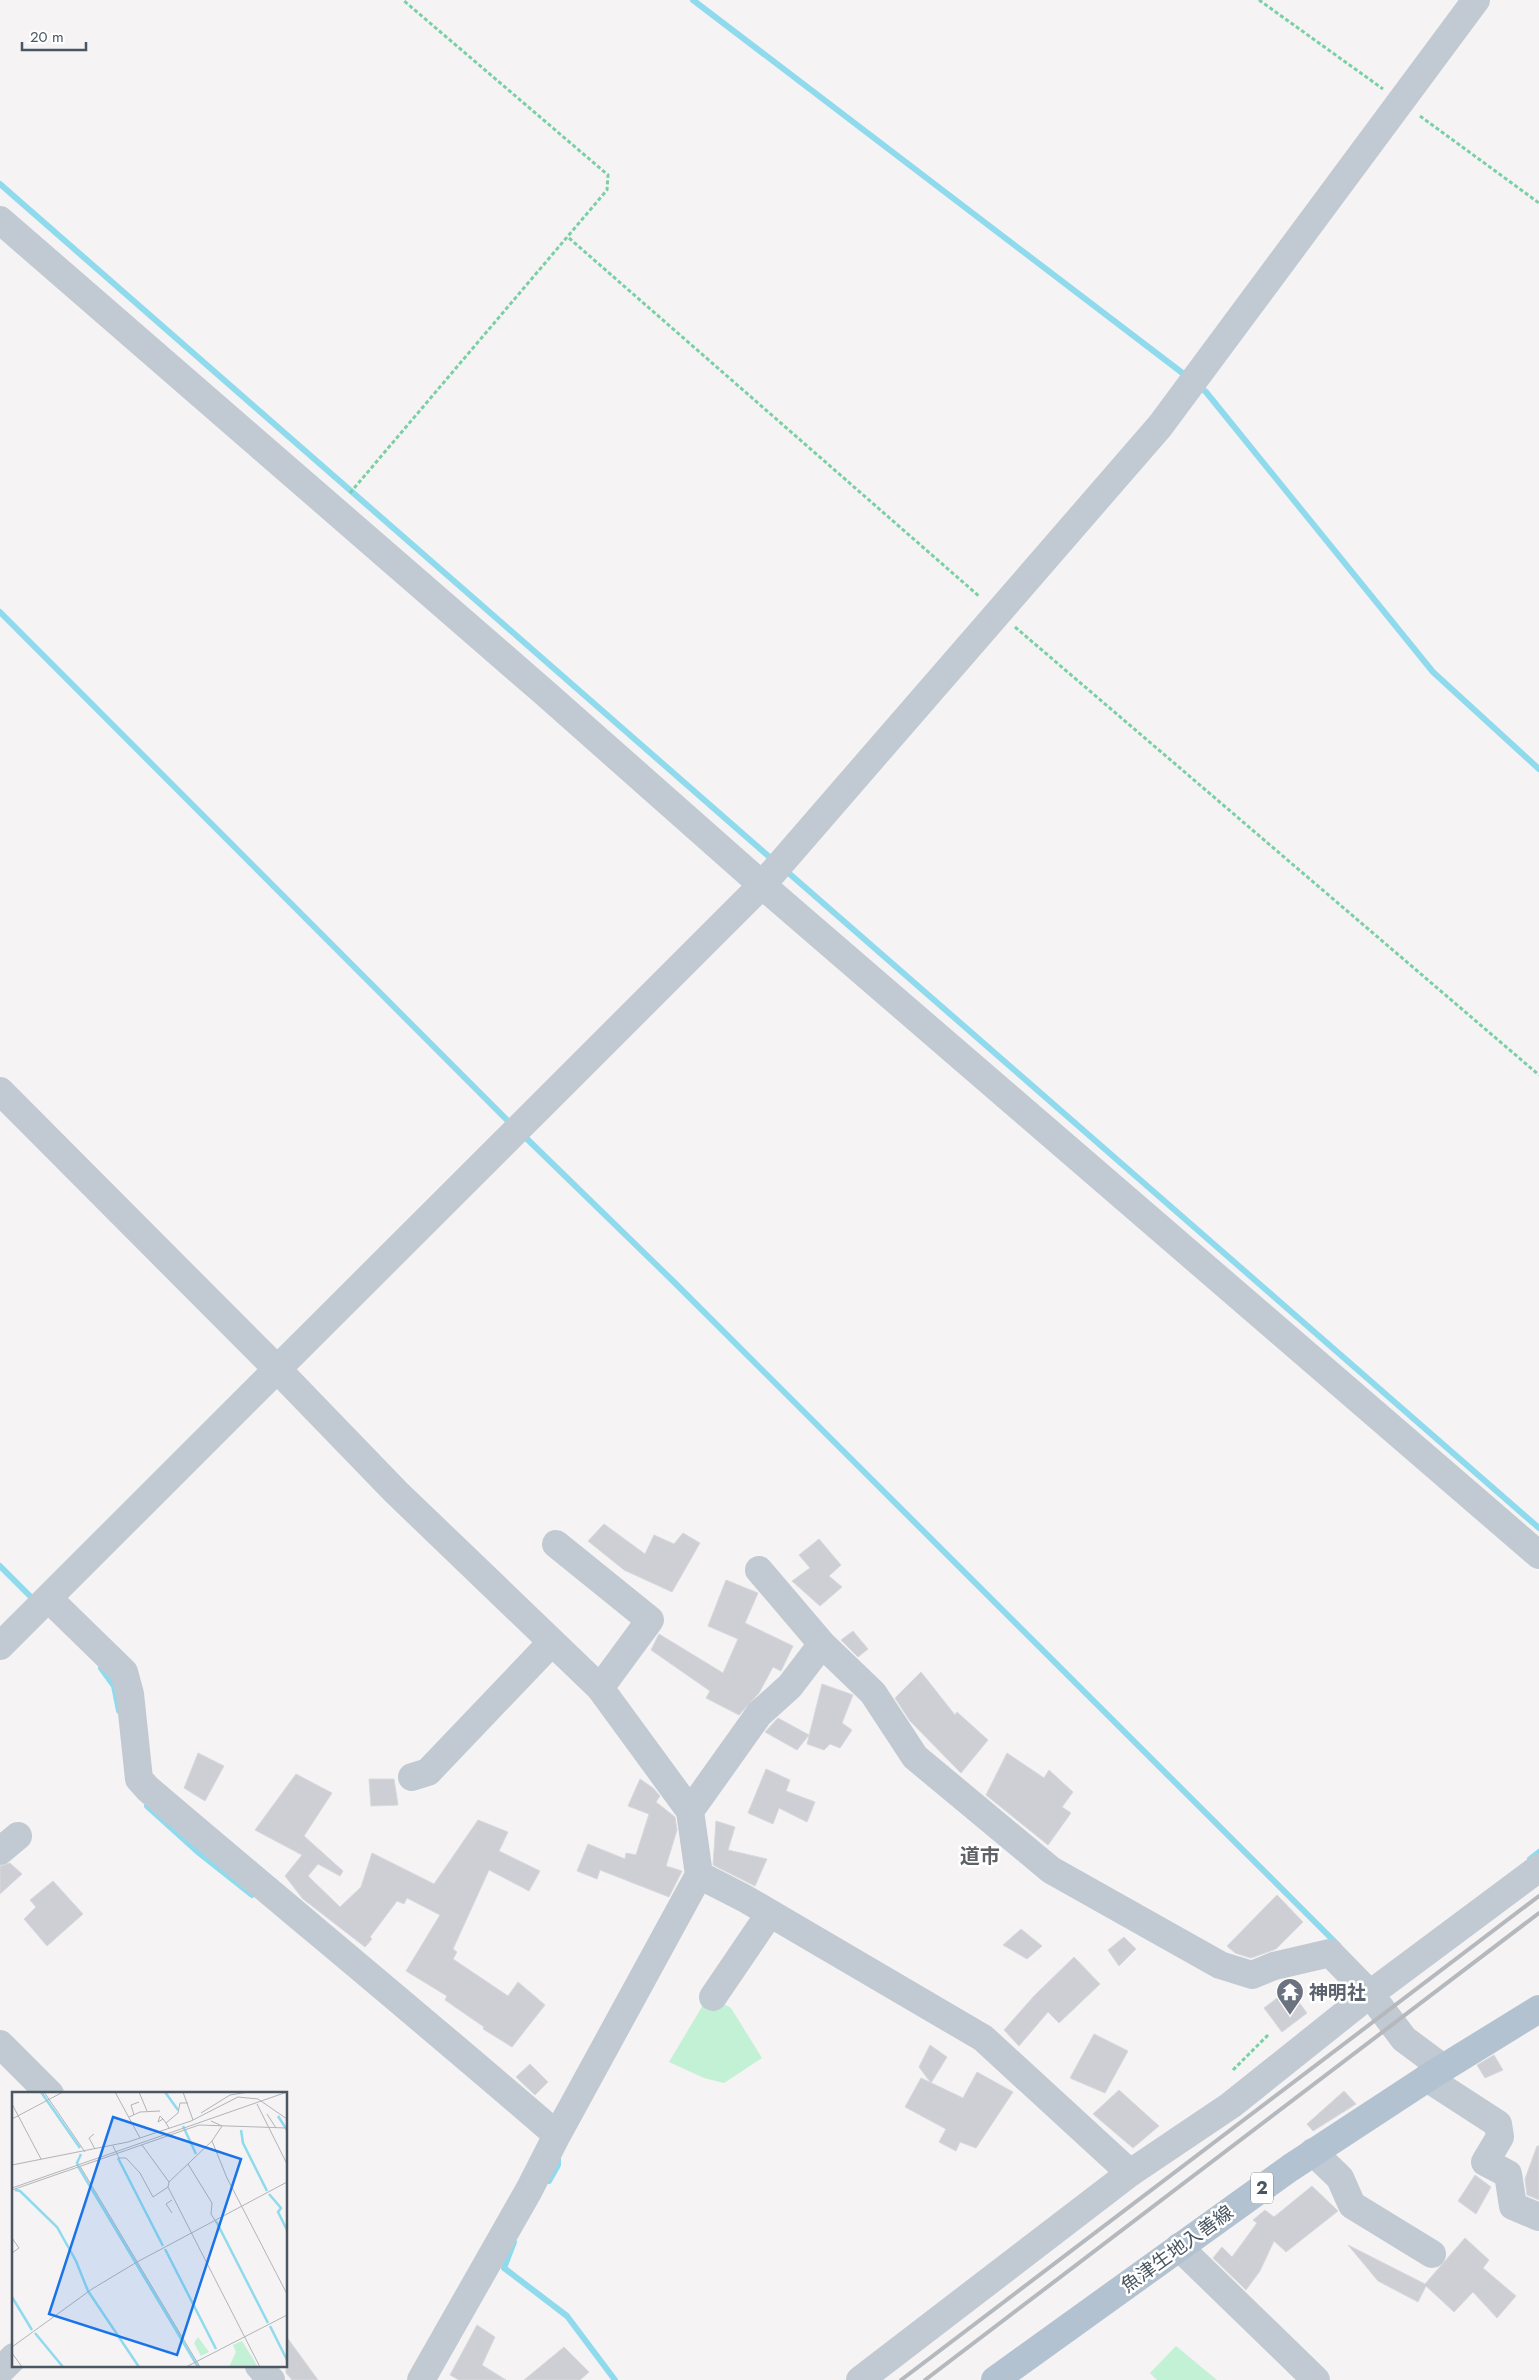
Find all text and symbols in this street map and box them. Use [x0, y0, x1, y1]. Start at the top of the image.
scale bar [22, 20, 86, 52]
text: 20 m [30, 26, 64, 48]
district label: 道市 [960, 1842, 1000, 1871]
temple icon: 神明社 [1275, 1977, 1305, 2016]
place label: 神明社 [1309, 1979, 1366, 2006]
inset map [12, 2092, 288, 2368]
road number: 2 [1251, 2172, 1273, 2204]
street label: 魚津生地入善線 [1115, 2199, 1239, 2299]

